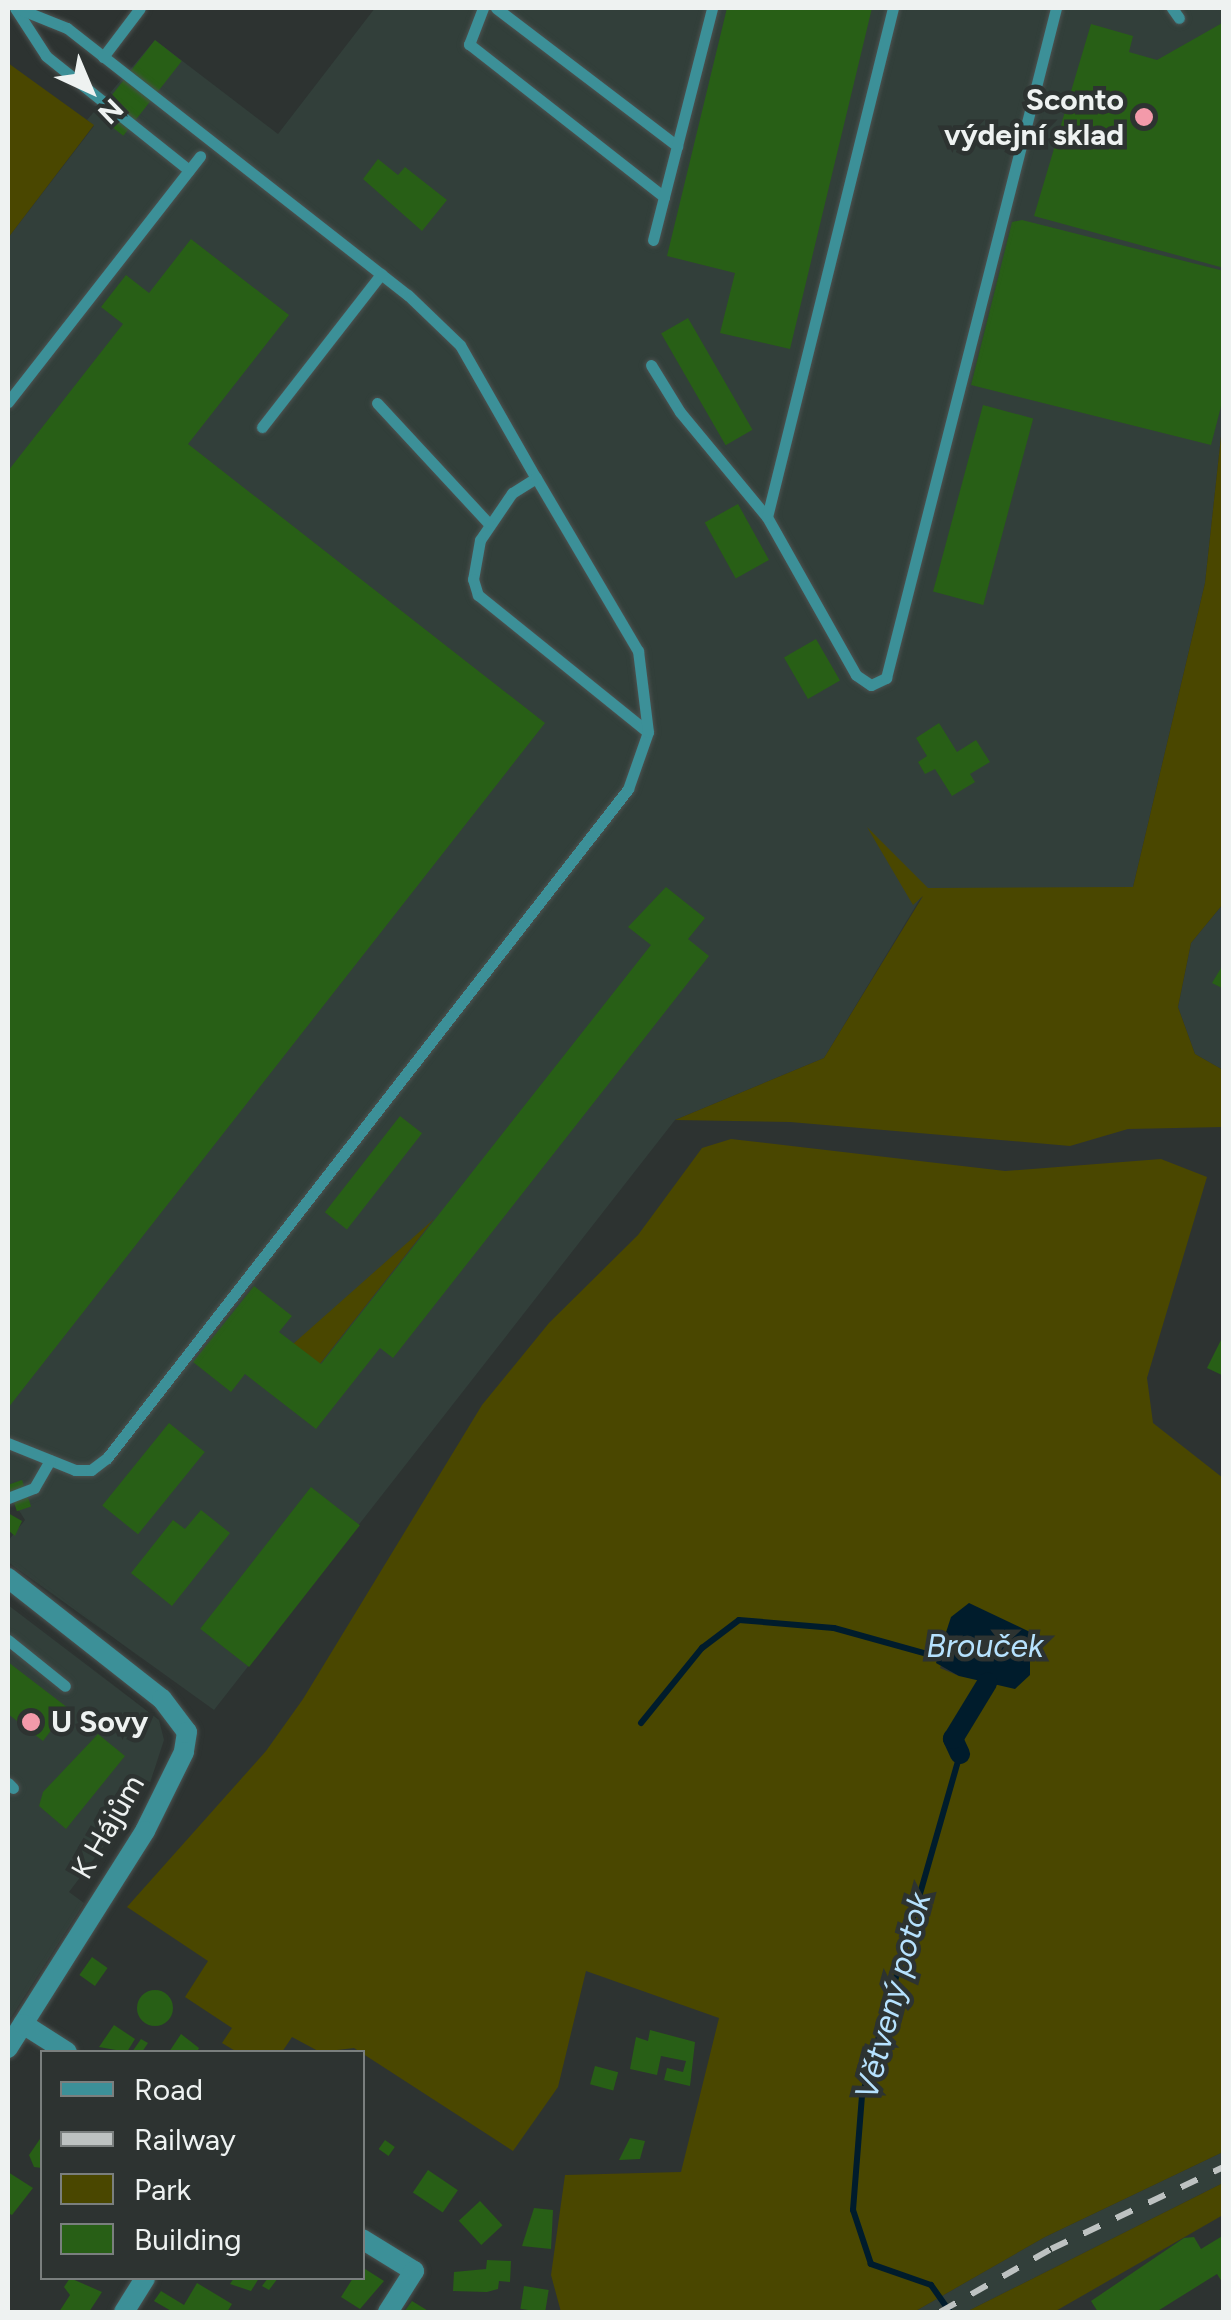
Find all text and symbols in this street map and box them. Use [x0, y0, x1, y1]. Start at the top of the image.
north arrow [40, 40, 140, 140]
place label: Sconto výdejní sklad [944, 82, 1124, 152]
text: N [91, 92, 130, 131]
marker: Sconto výdejní sklad [1133, 106, 1155, 128]
water label: Brouček [926, 1627, 1044, 1665]
place label: U Sovy [51, 1704, 148, 1740]
marker: U Sovy [20, 1711, 42, 1733]
street label: K Hájům [64, 1769, 152, 1885]
water label: Větvený potok [847, 1889, 939, 2103]
legend [40, 2050, 365, 2280]
text: Road [134, 2071, 203, 2108]
text: Railway [134, 2121, 236, 2158]
text: Park [134, 2171, 191, 2208]
text: Building [134, 2221, 242, 2258]

